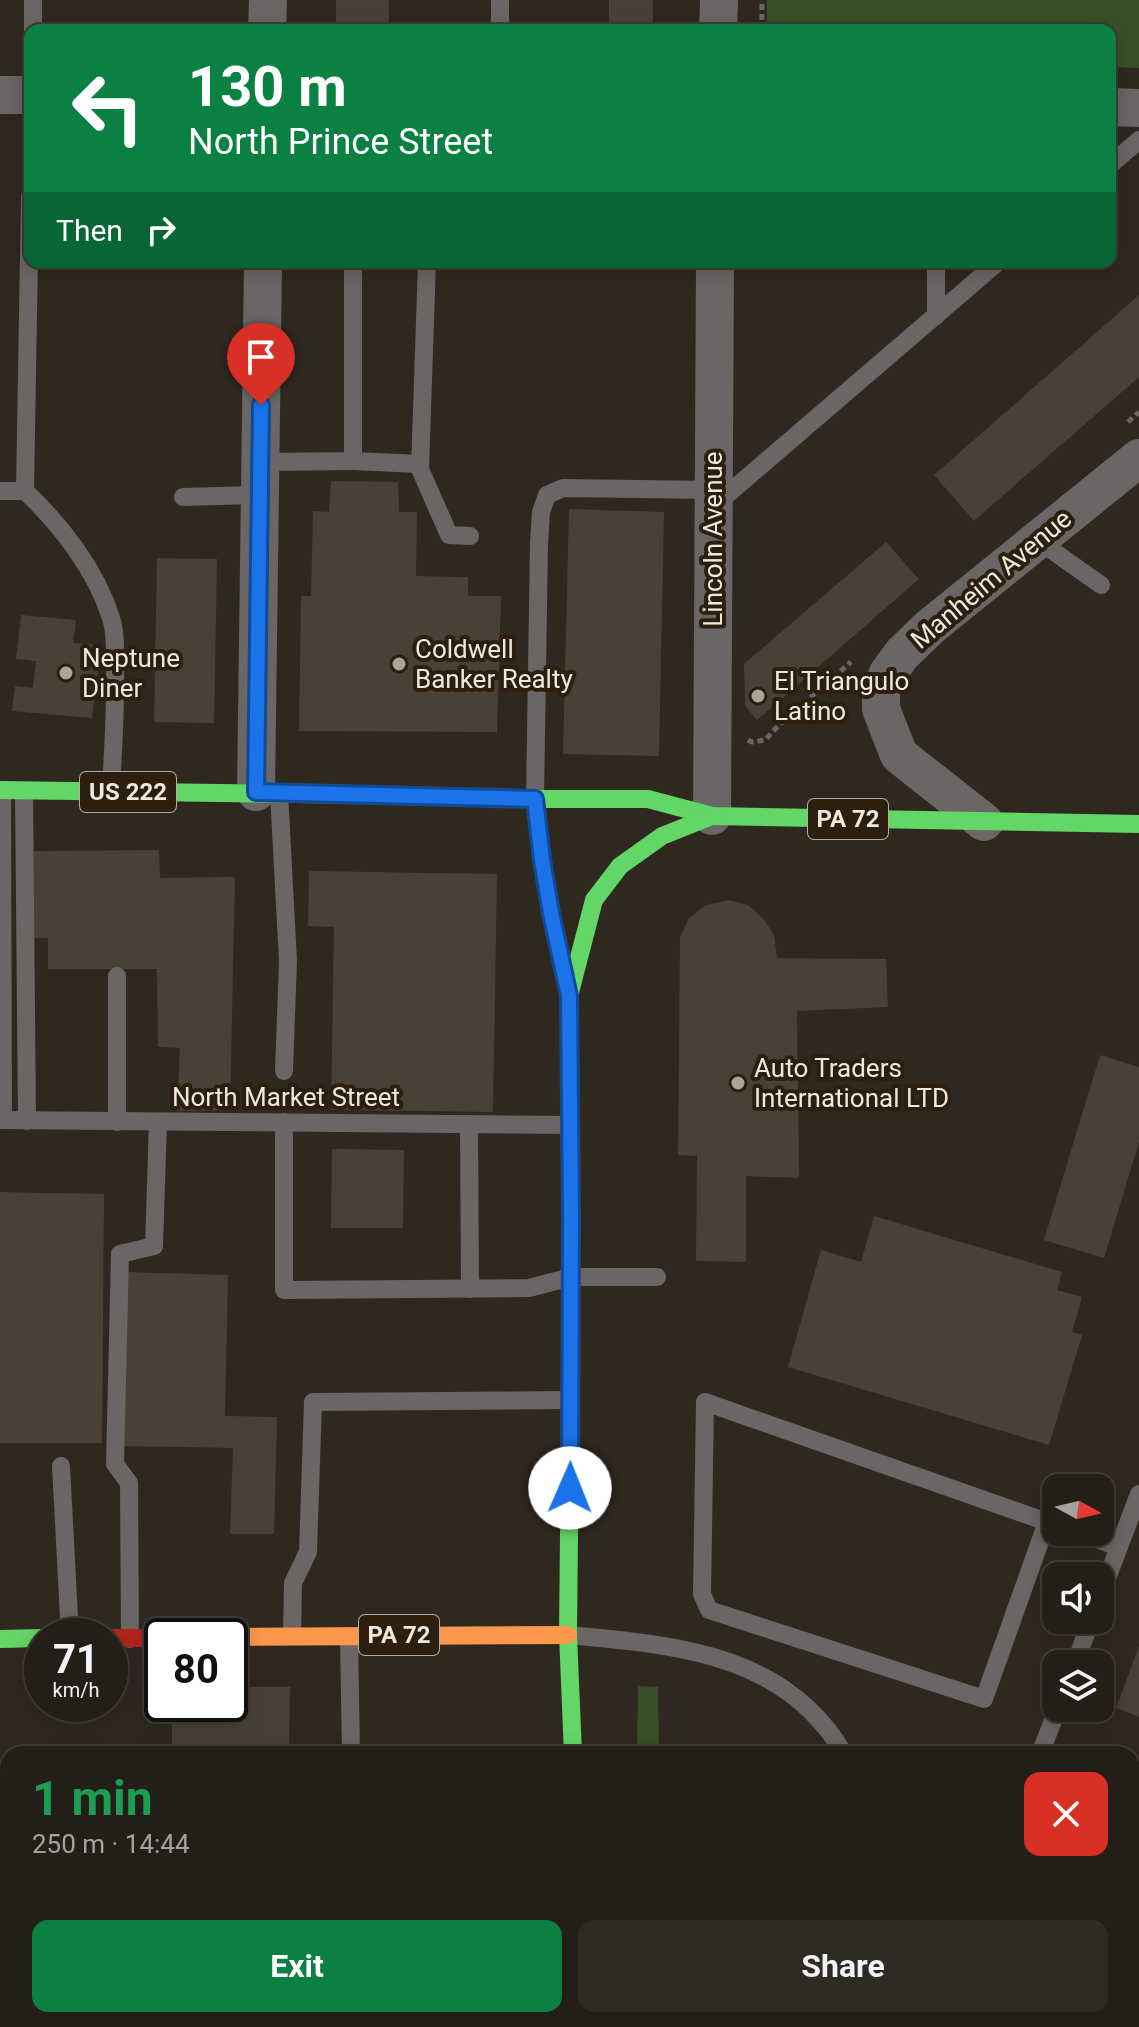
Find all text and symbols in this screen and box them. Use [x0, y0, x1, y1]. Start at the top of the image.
text: 130 m [188, 54, 347, 120]
icon: left [56, 56, 160, 160]
text: North Prince Street [188, 121, 493, 163]
icon: right [139, 208, 183, 252]
text: Then [56, 213, 123, 248]
pin [227, 323, 295, 405]
icon: arrive [239, 335, 283, 379]
street label: Lincoln Avenue [698, 451, 728, 627]
street label: Manheim Avenue [905, 503, 1077, 655]
place label: Coldwell Banker Realty [415, 634, 573, 694]
place label: Neptune Diner [82, 643, 180, 703]
marker: Coldwell Banker Realty [390, 655, 408, 673]
marker: Neptune Diner [57, 664, 75, 682]
place label: El Triangulo Latino [774, 666, 909, 726]
marker: El Triangulo Latino [749, 687, 767, 705]
road number: US 222 [80, 772, 176, 812]
road number: PA 72 [808, 799, 888, 839]
place label: Auto Traders International LTD [754, 1053, 949, 1113]
marker: Auto Traders International LTD [729, 1074, 747, 1092]
street label: North Market Street [172, 1082, 400, 1112]
position arrow [528, 1446, 612, 1530]
north arrow [1042, 1474, 1114, 1546]
map controls [1042, 1474, 1114, 1722]
button: sound [1042, 1562, 1114, 1634]
road number: PA 72 [359, 1615, 439, 1655]
speed limit sign: 80 [144, 1618, 248, 1722]
text: 71 [53, 1636, 99, 1683]
button: layers [1042, 1650, 1114, 1722]
text: km/h [53, 1678, 99, 1702]
text: 1 min [32, 1770, 153, 1827]
button: close [1024, 1772, 1108, 1856]
text: 250 m · 14:44 [32, 1829, 190, 1859]
button: Exit [32, 1920, 562, 2012]
button: Share [578, 1920, 1108, 2012]

